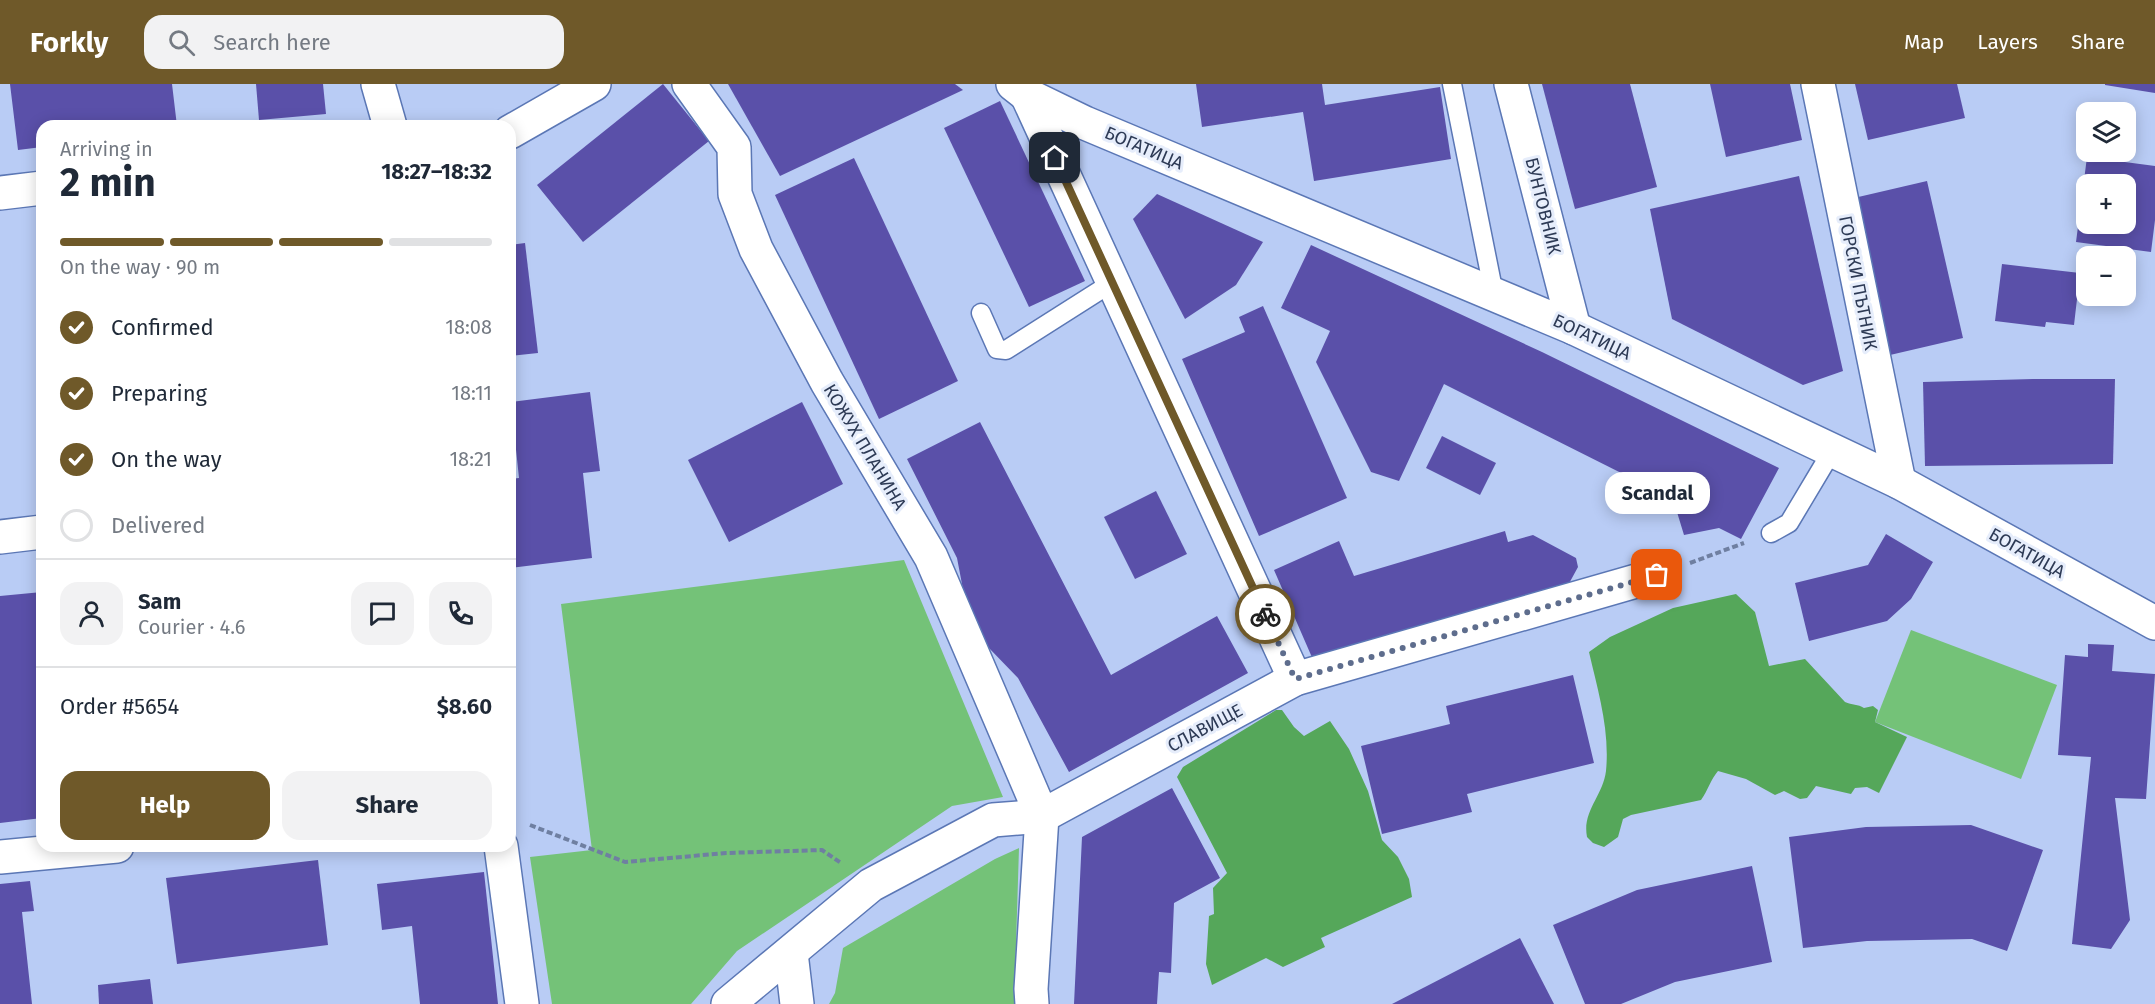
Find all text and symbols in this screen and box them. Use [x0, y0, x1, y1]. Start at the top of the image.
search box [144, 15, 564, 69]
text: Forkly [30, 26, 108, 59]
icon: search [165, 26, 198, 59]
text: Search here [213, 29, 331, 56]
text: Map [1904, 29, 1944, 55]
text: Layers [1977, 29, 2038, 55]
text: Share [2071, 29, 2125, 55]
map controls [2076, 102, 2136, 306]
button: layers [2076, 102, 2136, 162]
street label: БОГАТИЦА [1101, 122, 1187, 175]
pin [1029, 132, 1080, 183]
text: Arriving in [60, 137, 153, 161]
icon: home [1038, 141, 1071, 174]
street label: БУНТОВНИК [1520, 155, 1566, 257]
text: 18:27–18:32 [381, 158, 492, 185]
text: 2 min [60, 160, 156, 206]
button: + [2076, 174, 2136, 234]
street label: ГОРСКИ ПЪТНИК [1834, 214, 1882, 353]
button: − [2076, 246, 2136, 306]
text: On the way · 90 m [60, 255, 220, 279]
street label: БОГАТИЦА [1549, 309, 1635, 365]
icon: check [60, 311, 93, 344]
text: Confirmed [111, 314, 214, 341]
text: 18:08 [445, 315, 492, 339]
icon: check [60, 377, 93, 410]
text: Preparing [111, 380, 207, 407]
street label: КОЖУХ ПЛАНИНА [819, 380, 912, 515]
text: 18:11 [451, 381, 492, 405]
icon: check [60, 443, 93, 476]
text: On the way [111, 446, 222, 473]
text: 18:21 [449, 447, 492, 471]
callout: Scandal [1604, 473, 1710, 515]
text: Scandal [1621, 481, 1694, 505]
text: Delivered [111, 512, 206, 539]
street label: БОГАТИЦА [1985, 523, 2069, 583]
pin [1631, 549, 1682, 600]
icon: bag [1640, 558, 1673, 591]
button: person [60, 582, 123, 645]
button: chat [351, 582, 414, 645]
button: phone [429, 582, 492, 645]
courier [1235, 584, 1295, 644]
text: Sam [138, 588, 181, 615]
icon: bike [1249, 598, 1282, 631]
text: Courier · 4.6 [138, 615, 245, 639]
text: Order #5654 [60, 693, 179, 720]
text: $8.60 [437, 693, 492, 720]
street label: СЛАВИЩЕ [1164, 699, 1246, 757]
button: Help [60, 771, 270, 840]
button: Share [282, 771, 492, 840]

